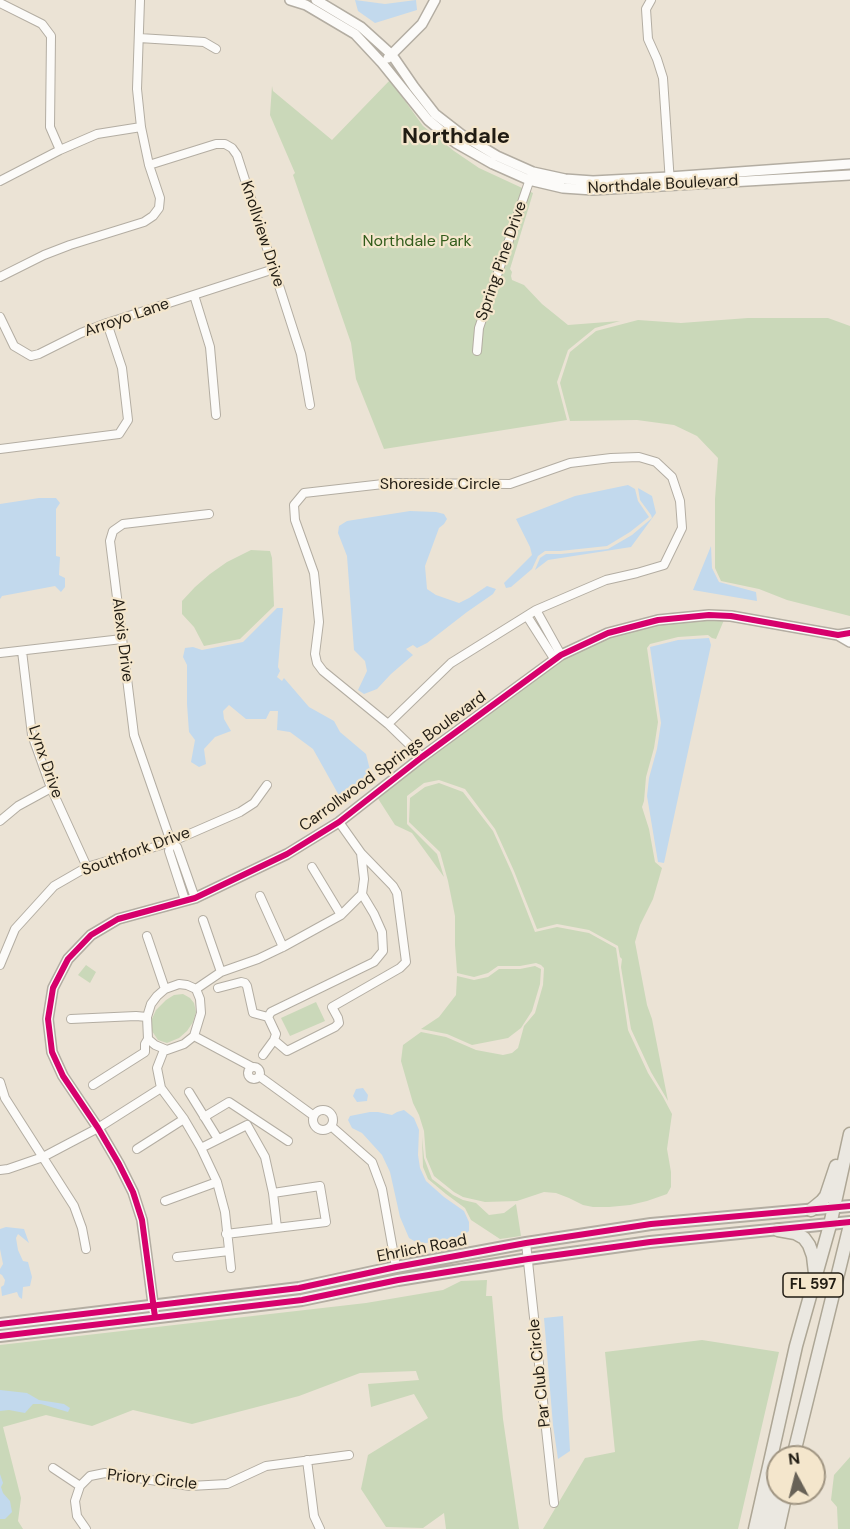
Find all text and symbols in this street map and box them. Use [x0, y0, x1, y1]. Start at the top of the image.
district label: Northdale [402, 124, 510, 150]
street label: Northdale Boulevard [587, 171, 739, 199]
street label: Knollview Drive [236, 178, 288, 290]
street label: Spring Pine Drive [473, 199, 531, 323]
park label: Northdale Park [362, 232, 472, 252]
street label: Arroyo Lane [82, 295, 172, 341]
street label: Shoreside Circle [380, 475, 500, 495]
street label: Alexis Drive [107, 597, 137, 683]
street label: Carrollwood Springs Boulevard [296, 688, 490, 836]
street label: Lynx Drive [24, 723, 66, 801]
street label: Southfork Drive [79, 823, 193, 881]
street label: Ehrlich Road [375, 1231, 469, 1267]
road number: FL 597 [783, 1273, 843, 1297]
street label: Par Club Circle [525, 1318, 555, 1428]
north arrow [766, 1445, 826, 1505]
text: N [787, 1447, 801, 1470]
street label: Priory Circle [106, 1466, 198, 1494]

